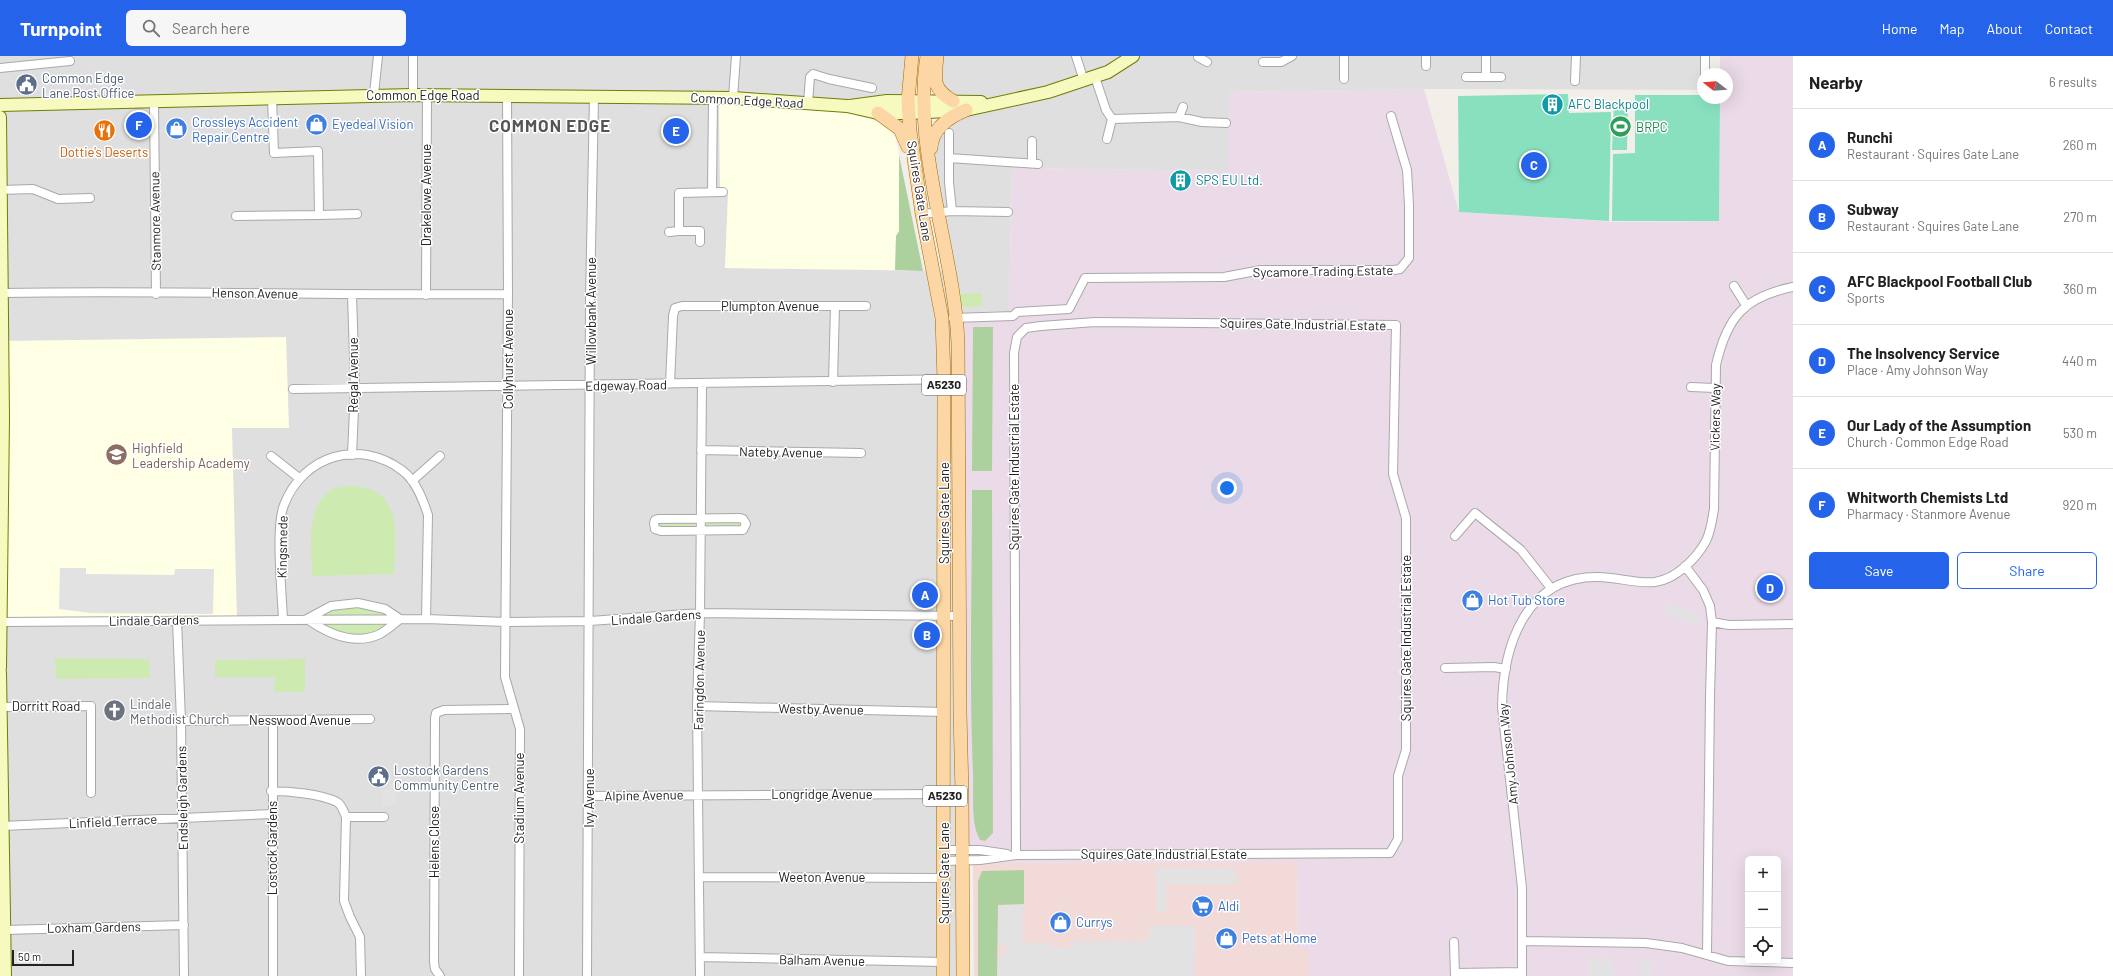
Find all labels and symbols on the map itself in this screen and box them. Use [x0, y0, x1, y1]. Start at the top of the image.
north arrow [1697, 68, 1733, 104]
place label: Common Edge Lane Post Office [42, 70, 135, 101]
public building icon: Common Edge Lane Post Office [13, 72, 39, 98]
street label: Common Edge Road [366, 87, 480, 103]
street label: Common Edge Road [690, 89, 804, 111]
building icon: AFC Blackpool [1540, 91, 1566, 117]
place label: AFC Blackpool [1568, 96, 1649, 112]
pin: F [126, 110, 152, 140]
shop icon: Eyedeal Vision [303, 111, 329, 137]
place label: Crossleys Accident Repair Centre [192, 114, 298, 145]
sports icon: BRPC [1607, 114, 1633, 140]
district label: COMMON EDGE [489, 115, 611, 135]
shop icon: Crossleys Accident Repair Centre [163, 116, 189, 142]
place label: Eyedeal Vision [332, 116, 413, 132]
pin: E [663, 116, 689, 146]
restaurant icon: Dottie's Deserts [91, 117, 117, 143]
place label: BRPC [1636, 119, 1668, 135]
street label: Squires Gate Lane [904, 139, 936, 243]
place label: Dottie's Deserts [60, 144, 148, 160]
street label: Drakelowe Avenue [418, 144, 434, 246]
pin: C [1521, 150, 1547, 180]
building icon: SPS EU Ltd. [1167, 167, 1193, 193]
street label: Stanmore Avenue [146, 171, 164, 271]
place label: SPS EU Ltd. [1196, 172, 1263, 188]
street label: Willowbank Avenue [583, 257, 599, 365]
street label: Sycamore Trading Estate [1253, 262, 1394, 280]
street label: Henson Avenue [212, 284, 299, 302]
street label: Plumpton Avenue [721, 298, 819, 314]
street label: Collyhurst Avenue [500, 309, 516, 409]
street label: Squires Gate Industrial Estate [1220, 315, 1386, 333]
street label: Regal Avenue [345, 337, 361, 413]
road number: A5230 [922, 375, 966, 395]
street label: Edgeway Road [585, 376, 667, 394]
street label: Vickers Way [1706, 383, 1724, 451]
street label: Squires Gate Industrial Estate [1006, 384, 1022, 550]
place label: Highfield Leadership Academy [132, 440, 250, 471]
school or university icon: Highfield Leadership Academy [104, 442, 130, 468]
street label: Nateby Avenue [739, 443, 823, 461]
street label: Squires Gate Lane [936, 462, 952, 564]
your location [1217, 478, 1237, 498]
street label: Kingsmede [273, 515, 291, 579]
street label: Squires Gate Industrial Estate [1398, 555, 1414, 721]
pin: D [1757, 573, 1783, 603]
pin: A [912, 580, 938, 610]
shop icon: Hot Tub Store [1459, 587, 1485, 613]
place label: Hot Tub Store [1488, 592, 1565, 608]
street label: Lindale Gardens [610, 606, 702, 628]
street label: Lindale Gardens [109, 611, 199, 629]
pin: B [914, 620, 940, 650]
street label: Faringdon Avenue [690, 629, 708, 730]
place label: Lindale Methodist Church [130, 696, 229, 727]
street label: Dorritt Road [12, 698, 80, 714]
church icon: Lindale Methodist Church [102, 698, 128, 724]
street label: Westby Avenue [778, 700, 864, 718]
street label: Amy Johnson Way [1495, 702, 1521, 806]
street label: Nesswood Avenue [249, 712, 351, 728]
street label: Endsleigh Gardens [173, 746, 191, 850]
street label: Stadium Avenue [511, 752, 527, 844]
place label: Lostock Gardens Community Centre [394, 762, 499, 793]
public building icon: Lostock Gardens Community Centre [366, 764, 392, 790]
street label: Ivy Avenue [581, 768, 597, 828]
street label: Alpine Avenue [604, 786, 684, 804]
street label: Longridge Avenue [771, 786, 873, 802]
road number: A5230 [923, 786, 967, 806]
street label: Lostock Gardens [264, 801, 280, 895]
street label: Helens Close [426, 806, 442, 878]
street label: Linfield Terrace [68, 811, 158, 831]
street label: Squires Gate Lane [936, 822, 952, 924]
street label: Squires Gate Industrial Estate [1081, 846, 1247, 862]
street label: Weeton Avenue [778, 869, 866, 885]
supermarket icon: Aldi [1190, 893, 1216, 919]
place label: Aldi [1218, 898, 1239, 914]
shop icon: Currys [1048, 909, 1074, 935]
place label: Currys [1076, 914, 1113, 930]
street label: Loxham Gardens [47, 918, 141, 936]
shop icon: Pets at Home [1214, 925, 1240, 951]
place label: Pets at Home [1242, 930, 1317, 946]
scale bar [12, 948, 74, 967]
street label: Balham Avenue [779, 951, 865, 969]

